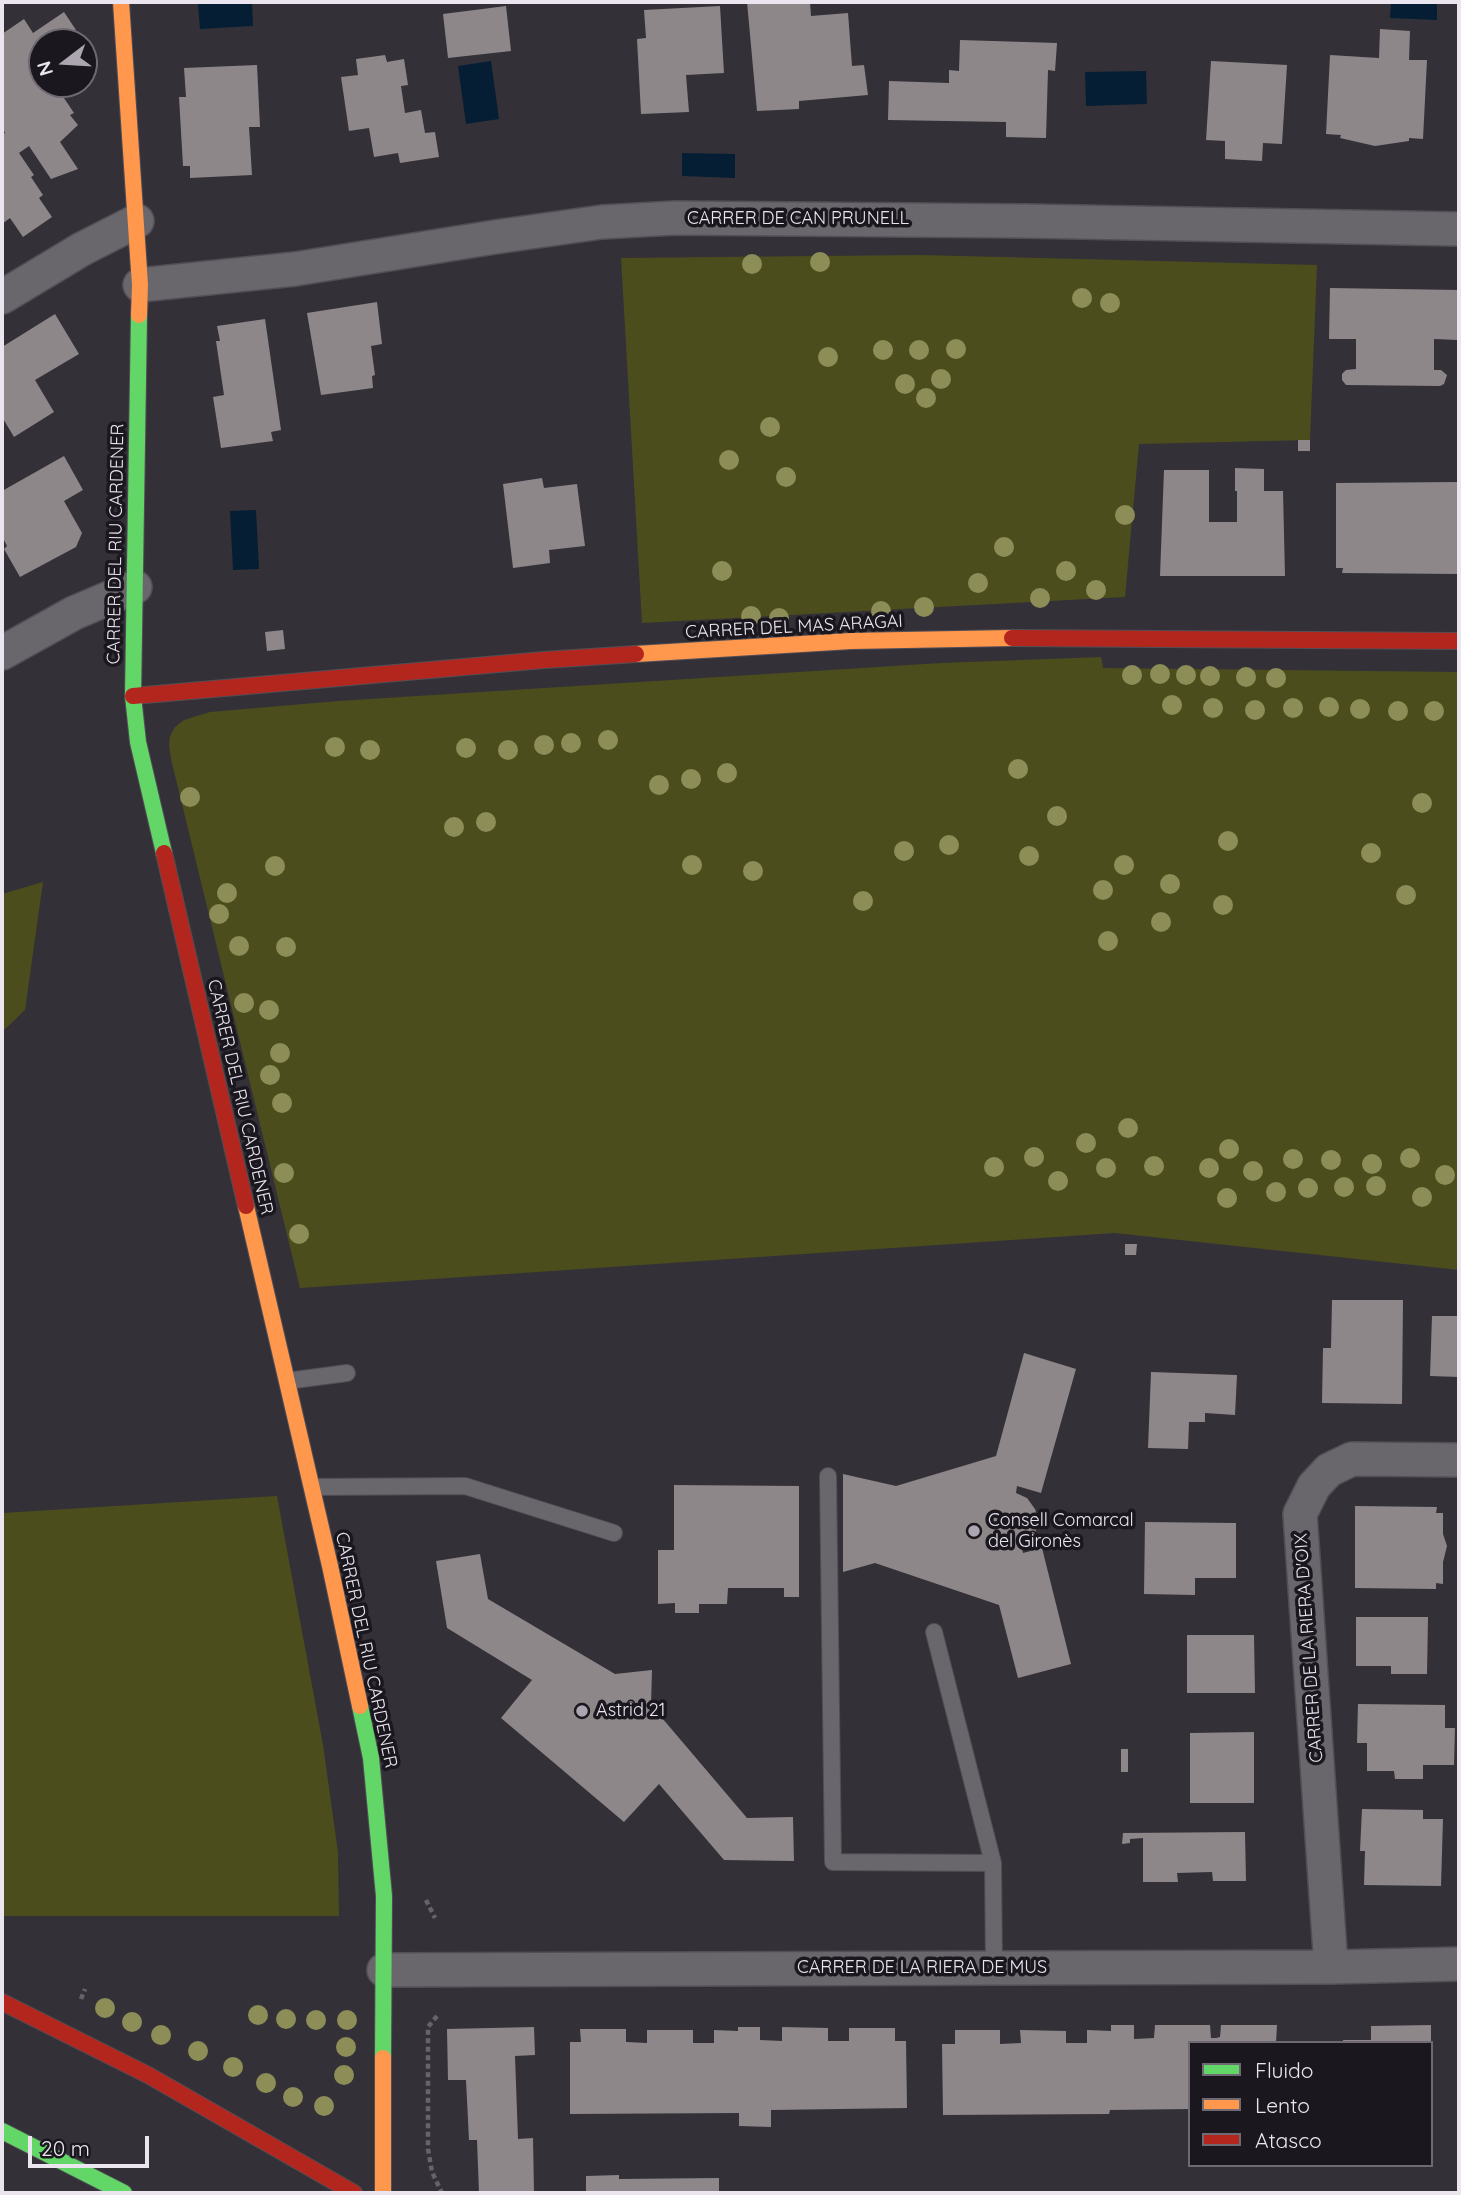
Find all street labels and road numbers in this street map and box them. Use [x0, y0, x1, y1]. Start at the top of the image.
street label: CARRER DE CAN PRUNELL [687, 208, 909, 230]
street label: CARRER DEL RIU CARDENER [103, 423, 129, 665]
street label: CARRER DEL MAS ARAGAI [685, 611, 903, 643]
street label: CARRER DEL RIU CARDENER [202, 977, 278, 1217]
street label: CARRER DEL RIU CARDENER [330, 1530, 402, 1770]
street label: CARRER DE LA RIERA D'OIX [1290, 1533, 1328, 1763]
street label: CARRER DE LA RIERA DE MUS [797, 1957, 1047, 1979]

